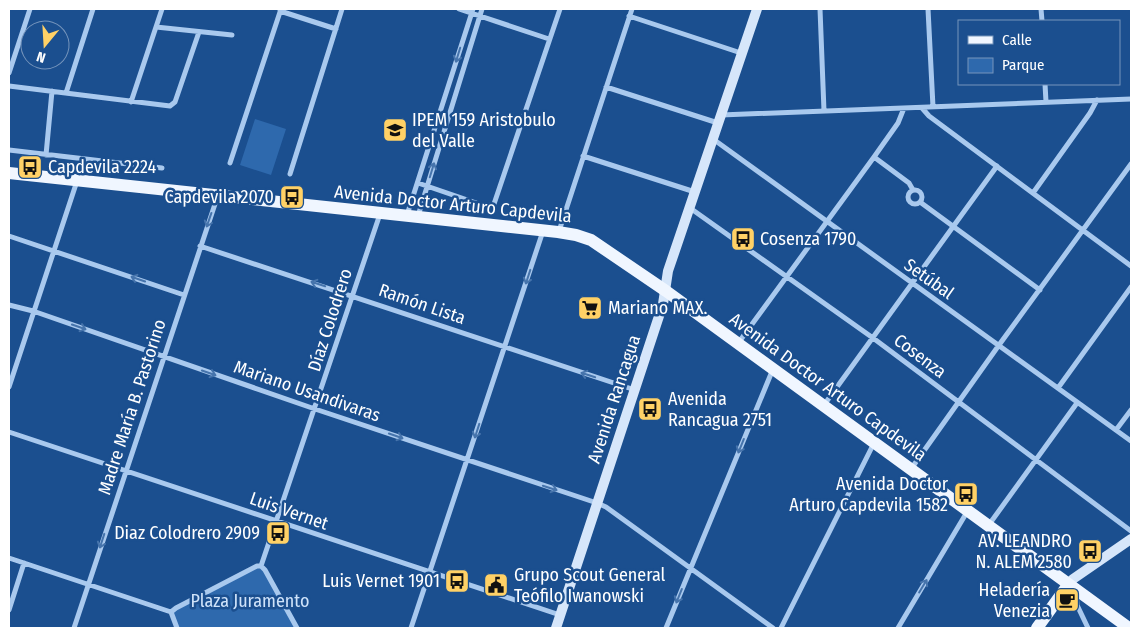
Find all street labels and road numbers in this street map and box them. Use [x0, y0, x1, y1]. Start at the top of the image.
street label: Avenida Doctor Arturo Capdevila [333, 181, 573, 227]
street label: Setúbal [900, 254, 958, 304]
street label: Díaz Colodrero [303, 266, 357, 374]
street label: Ramón Lista [376, 279, 468, 329]
street label: Avenida Doctor Arturo Capdevila [725, 308, 931, 466]
street label: Madre María B. Pastorino [93, 316, 171, 498]
street label: Cosenza [889, 329, 951, 383]
street label: Avenida Rancagua [583, 332, 645, 466]
street label: Mariano Usandivaras [231, 356, 384, 427]
street label: Luis Vernet [247, 487, 331, 535]

